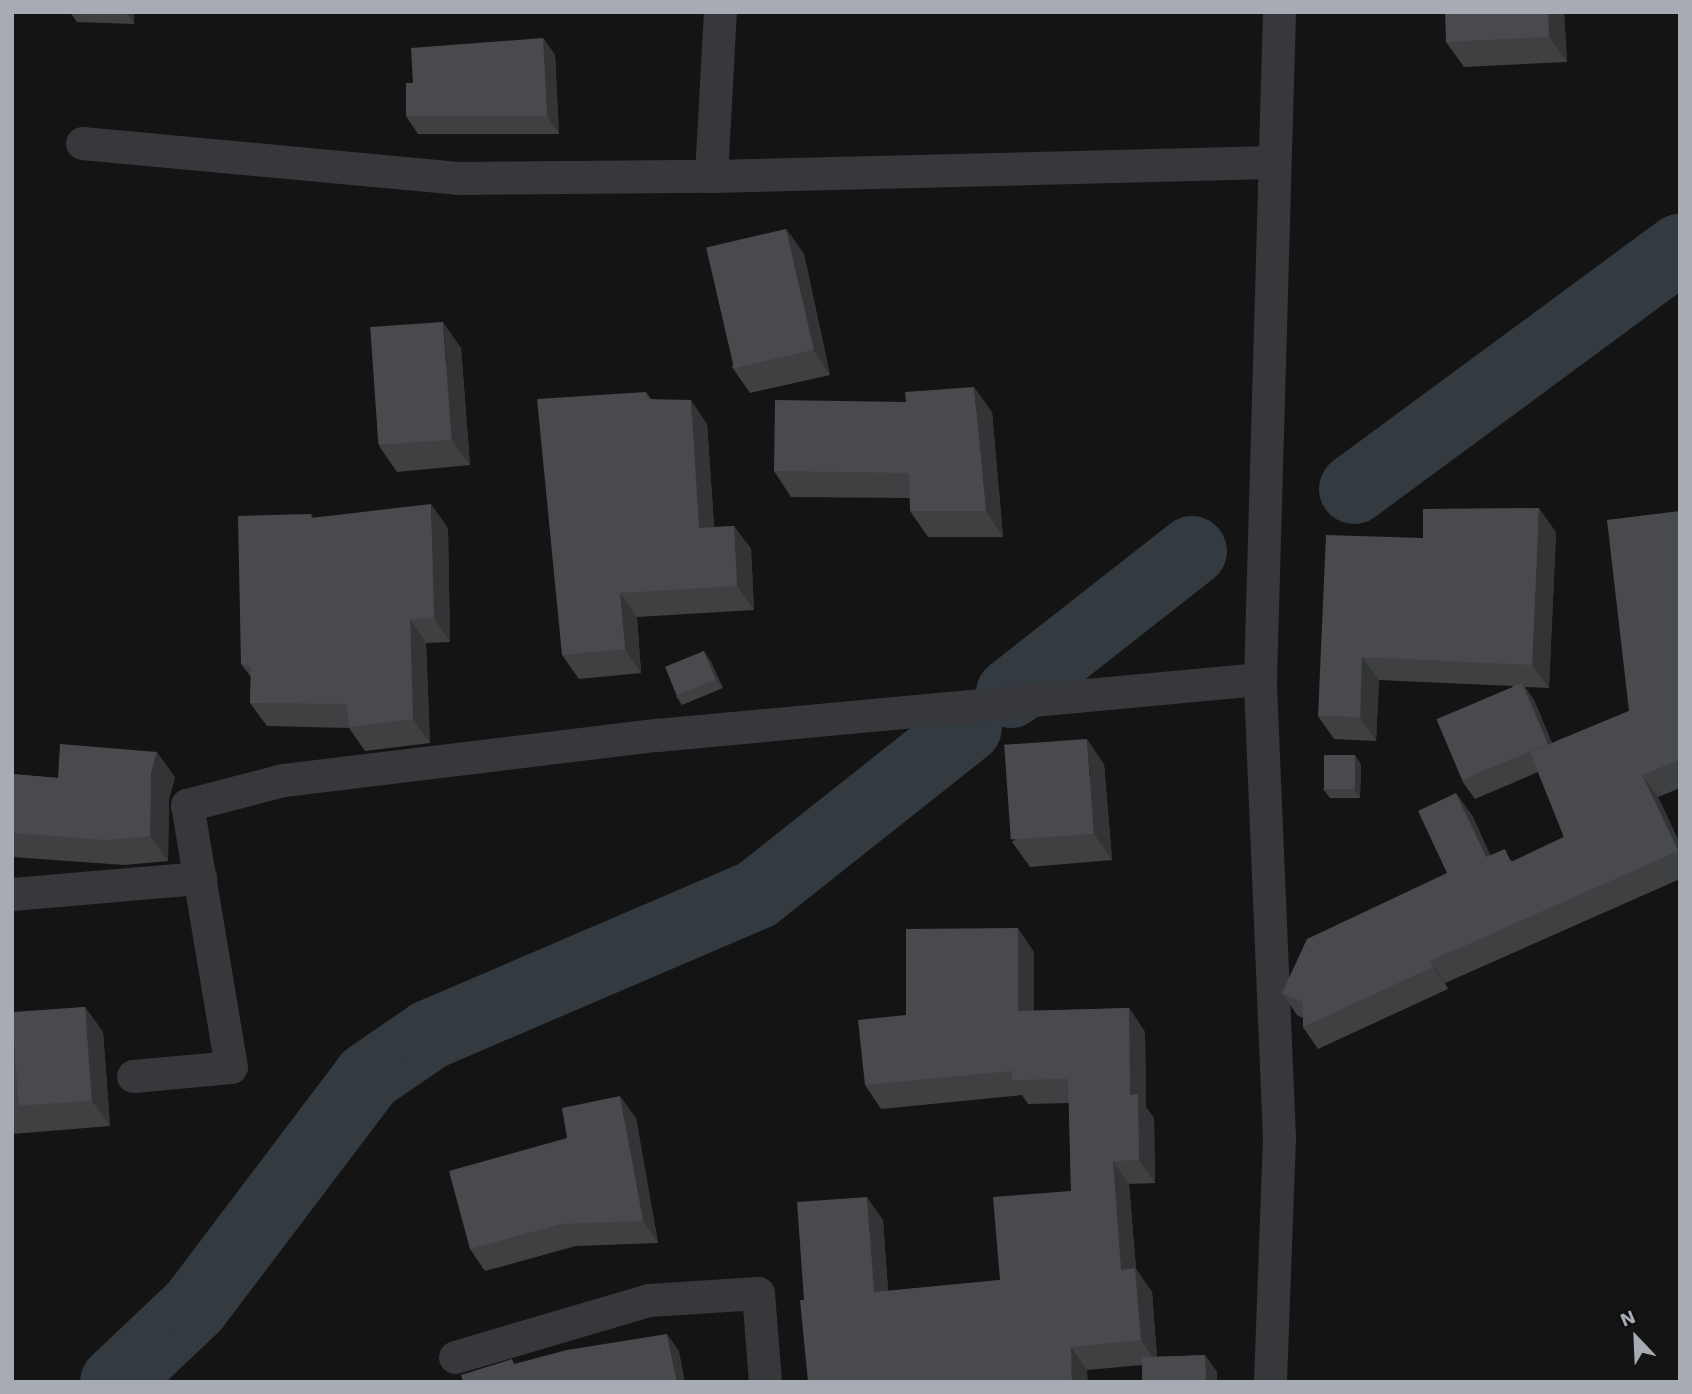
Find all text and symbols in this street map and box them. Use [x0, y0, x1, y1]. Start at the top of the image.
north arrow [1601, 1303, 1671, 1373]
text: N [1617, 1305, 1639, 1332]

